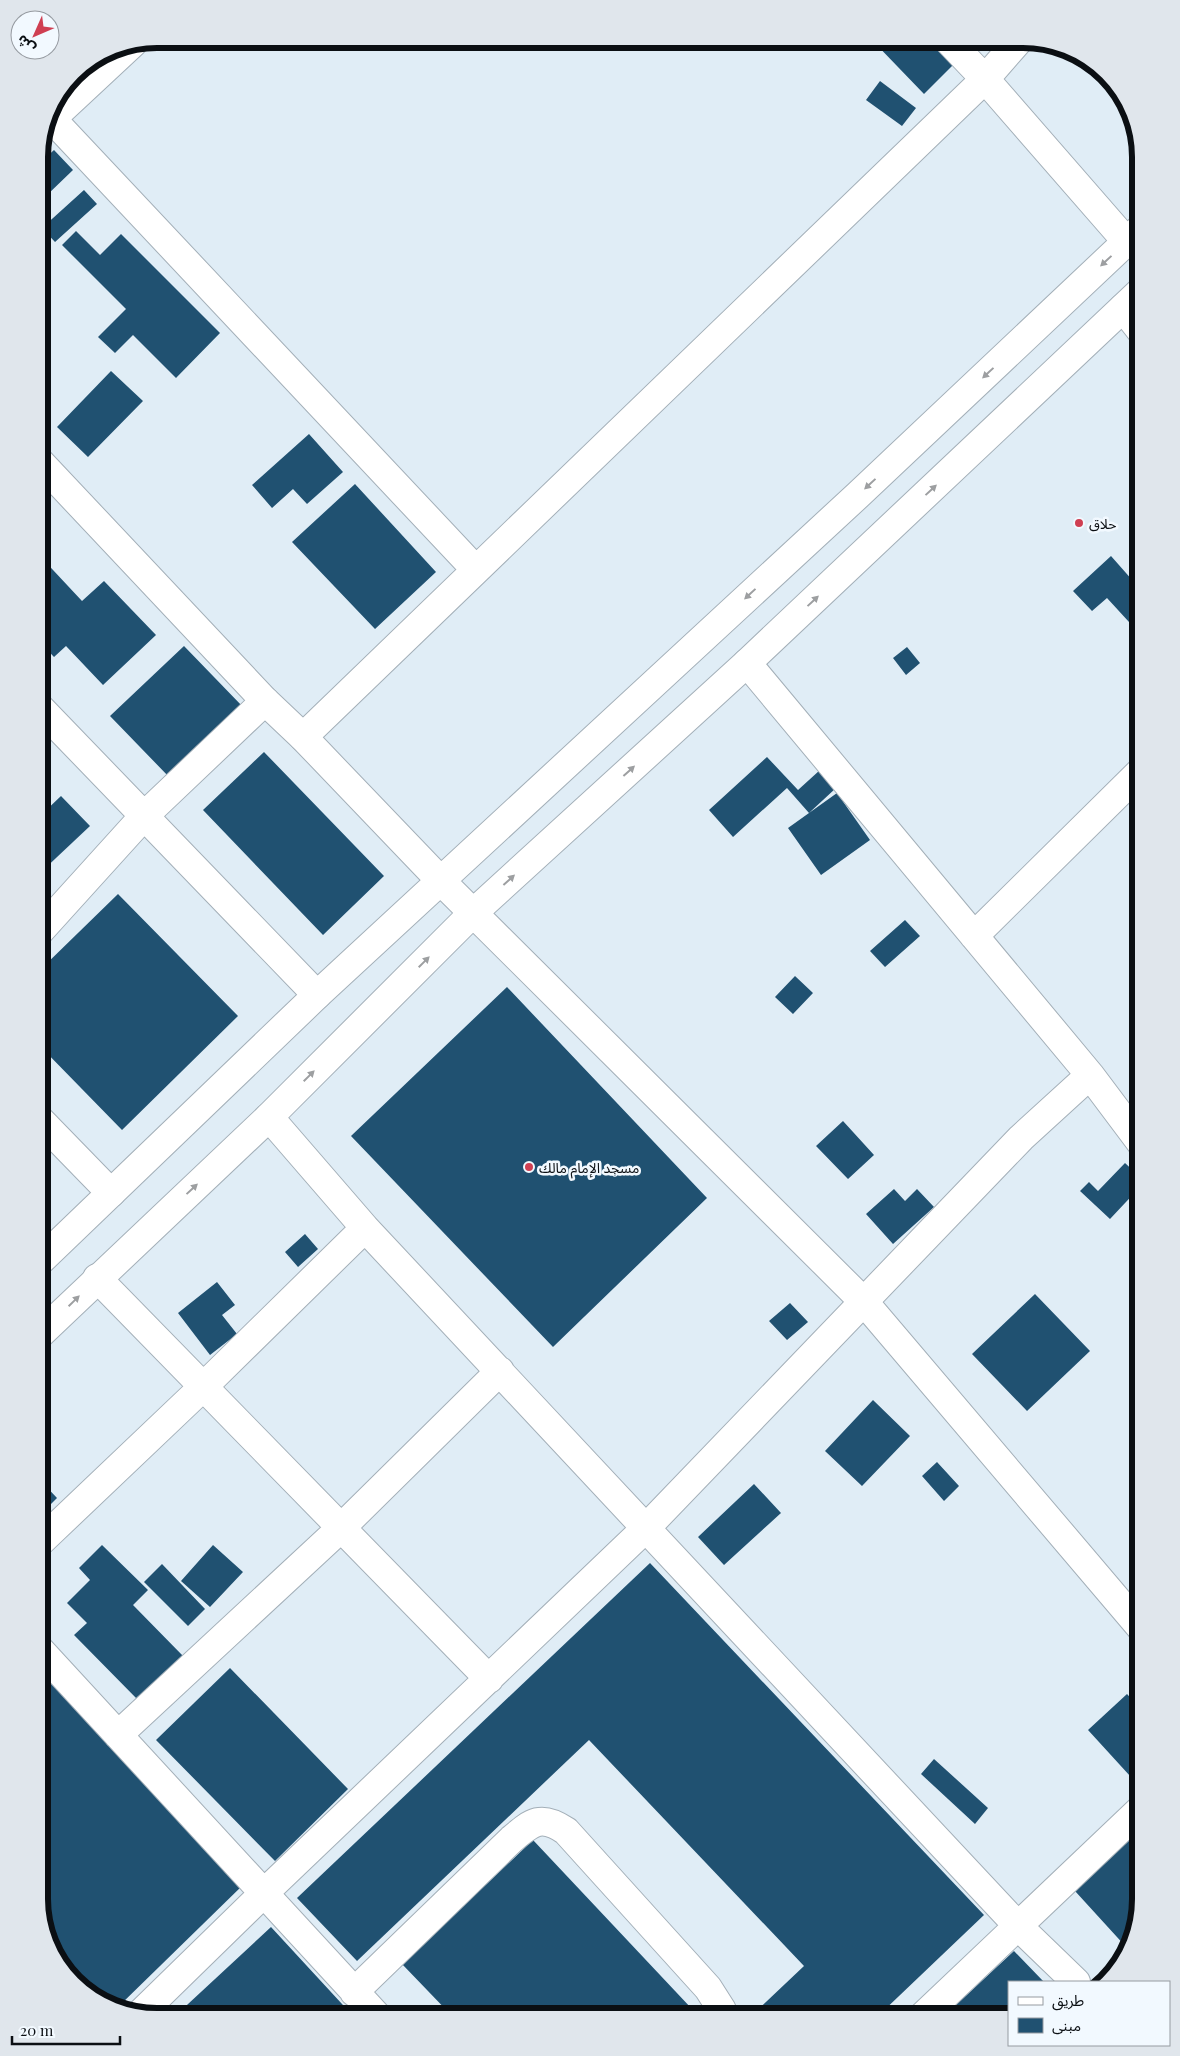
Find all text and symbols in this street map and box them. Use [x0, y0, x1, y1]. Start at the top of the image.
north arrow [10, 10, 60, 60]
text: ش [12, 31, 39, 58]
one-way arrow [1101, 255, 1113, 267]
one-way arrow [982, 367, 994, 379]
one-way arrow [864, 478, 876, 490]
one-way arrow [925, 484, 937, 496]
place label: حلاق [1089, 514, 1116, 533]
marker: حلاق [1073, 517, 1085, 529]
one-way arrow [744, 589, 757, 600]
one-way arrow [806, 595, 818, 607]
one-way arrow [622, 765, 634, 777]
one-way arrow [502, 874, 514, 886]
one-way arrow [418, 956, 430, 968]
one-way arrow [303, 1071, 315, 1083]
place label: مسجد الإمام مالك [539, 1158, 639, 1179]
marker: مسجد الإمام مالك [523, 1161, 535, 1173]
one-way arrow [185, 1183, 197, 1195]
one-way arrow [68, 1295, 80, 1307]
legend [1008, 1981, 1170, 2046]
text: طريق [1052, 1990, 1084, 2011]
scale bar [12, 2014, 120, 2046]
text: مبنى [1052, 2015, 1081, 2035]
text: 20 m [20, 2020, 54, 2040]

